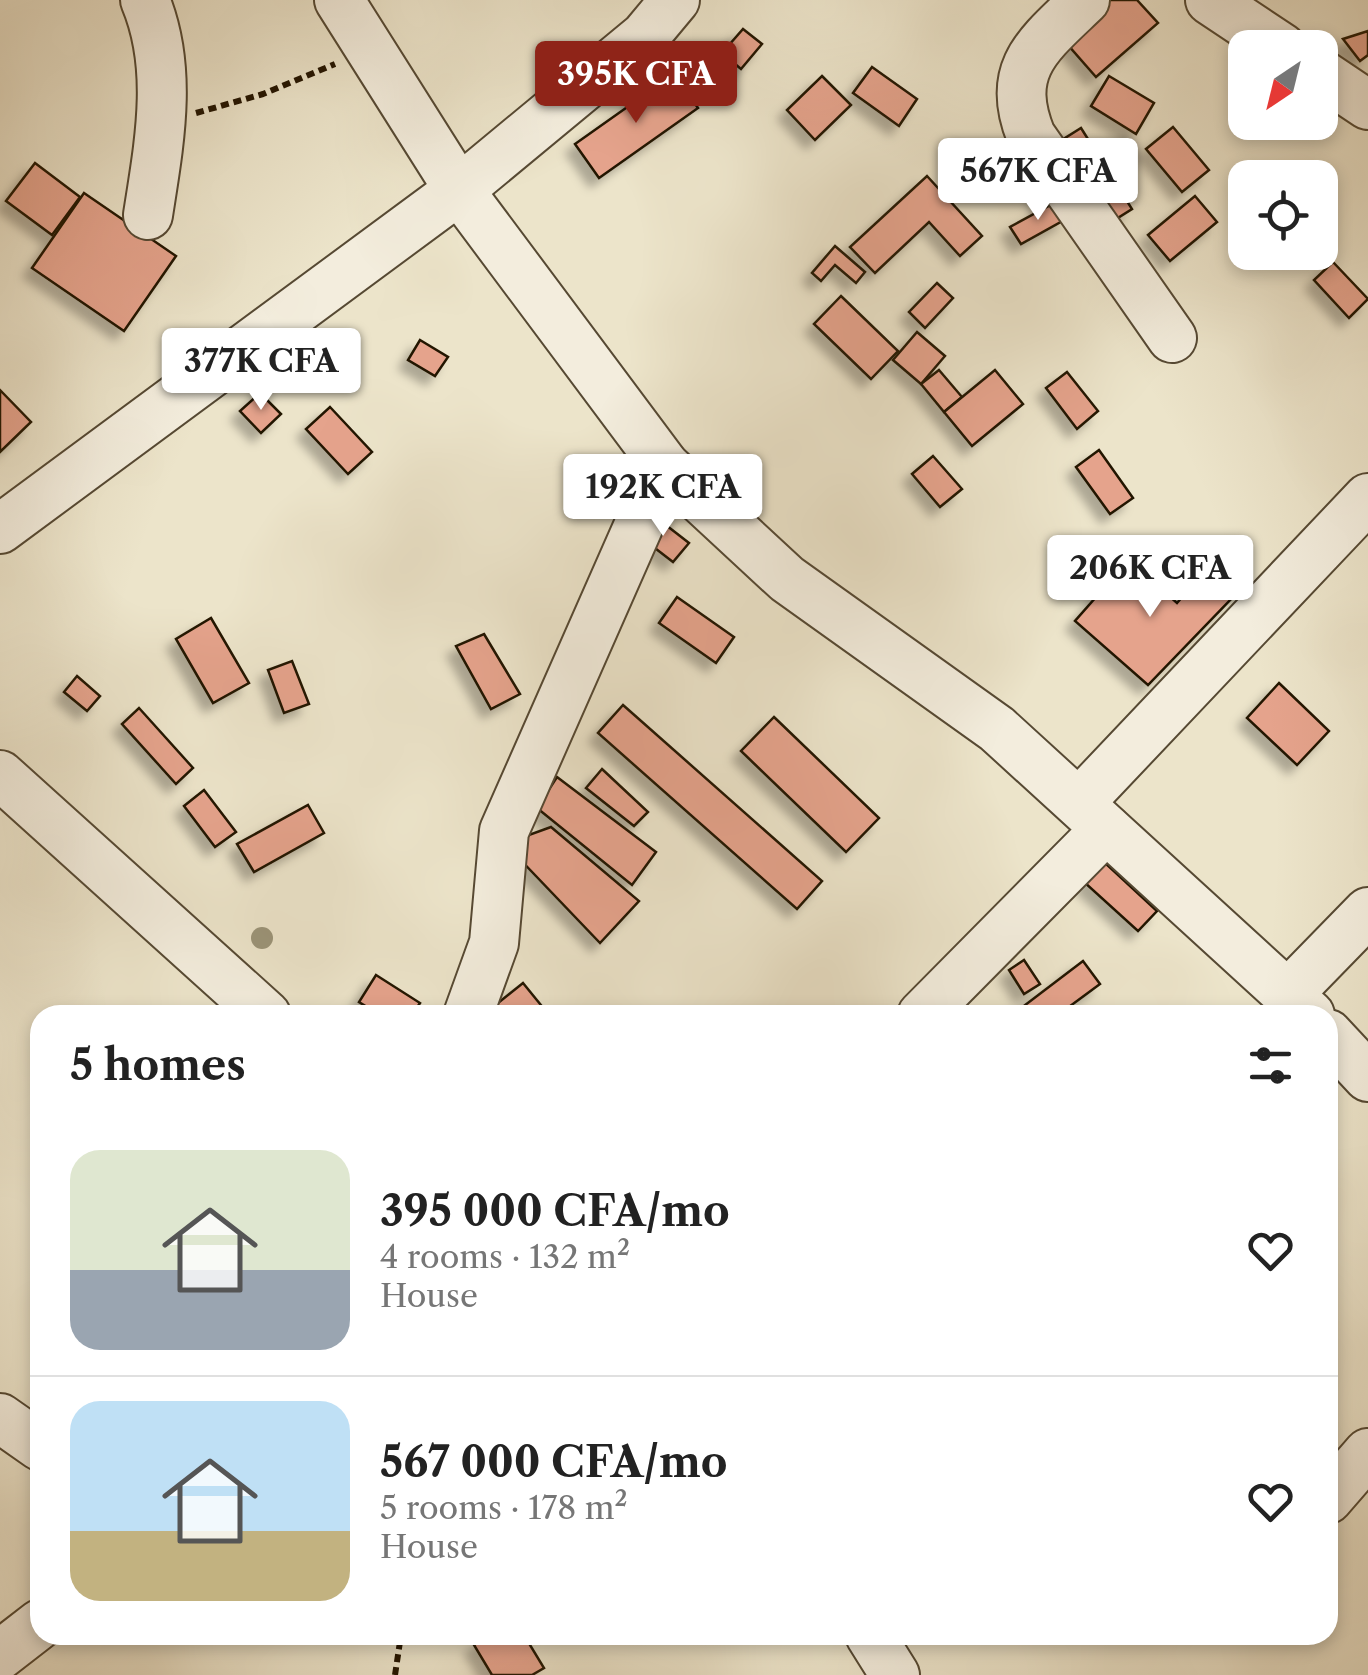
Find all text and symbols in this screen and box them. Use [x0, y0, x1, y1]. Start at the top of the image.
north arrow [1228, 30, 1338, 140]
map controls [1228, 30, 1338, 270]
pin: 395K CFA [533, 41, 739, 126]
text: 395K CFA [557, 54, 715, 93]
pin: 567K CFA [935, 138, 1141, 223]
text: 567K CFA [960, 151, 1116, 190]
button: locate [1228, 160, 1338, 270]
pin: 377K CFA [158, 328, 364, 413]
text: 377K CFA [184, 341, 338, 380]
pin: 192K CFA [560, 454, 766, 539]
text: 192K CFA [585, 467, 741, 506]
pin: 206K CFA [1047, 535, 1253, 620]
text: 206K CFA [1069, 548, 1231, 587]
icon: filters [1243, 1038, 1298, 1093]
text: 5 homes [70, 1039, 246, 1091]
text: 395 000 CFA/mo [380, 1185, 730, 1237]
icon: home [150, 1190, 270, 1310]
icon: heart [1243, 1223, 1298, 1278]
text: 4 rooms · 132 m² [380, 1237, 630, 1276]
text: House [380, 1276, 478, 1315]
text: 567 000 CFA/mo [380, 1436, 727, 1488]
icon: home [150, 1441, 270, 1561]
icon: heart [1243, 1474, 1298, 1529]
text: 5 rooms · 178 m² [380, 1488, 628, 1527]
text: House [380, 1527, 478, 1566]

